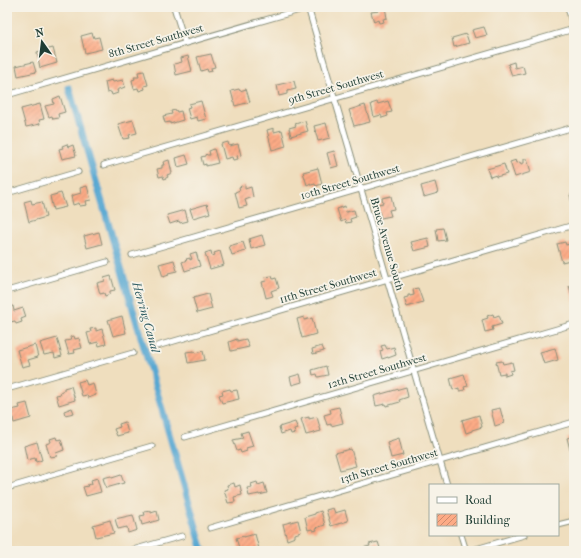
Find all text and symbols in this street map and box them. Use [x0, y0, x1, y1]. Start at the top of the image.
street label: 8th Street Southwest [107, 21, 205, 61]
north arrow [22, 22, 62, 62]
text: N [34, 25, 46, 40]
street label: 9th Street Southwest [287, 67, 385, 107]
street label: 10th Street Southwest [299, 162, 401, 202]
street label: Bruce Avenue South [368, 196, 407, 293]
street label: 11th Street Southwest [278, 266, 378, 306]
water label: Herring Canal [129, 279, 163, 356]
street label: 12th Street Southwest [326, 351, 428, 391]
street label: 13th Street Southwest [339, 446, 439, 486]
legend [429, 484, 559, 536]
text: Road [465, 493, 492, 507]
text: Building [465, 513, 510, 527]

